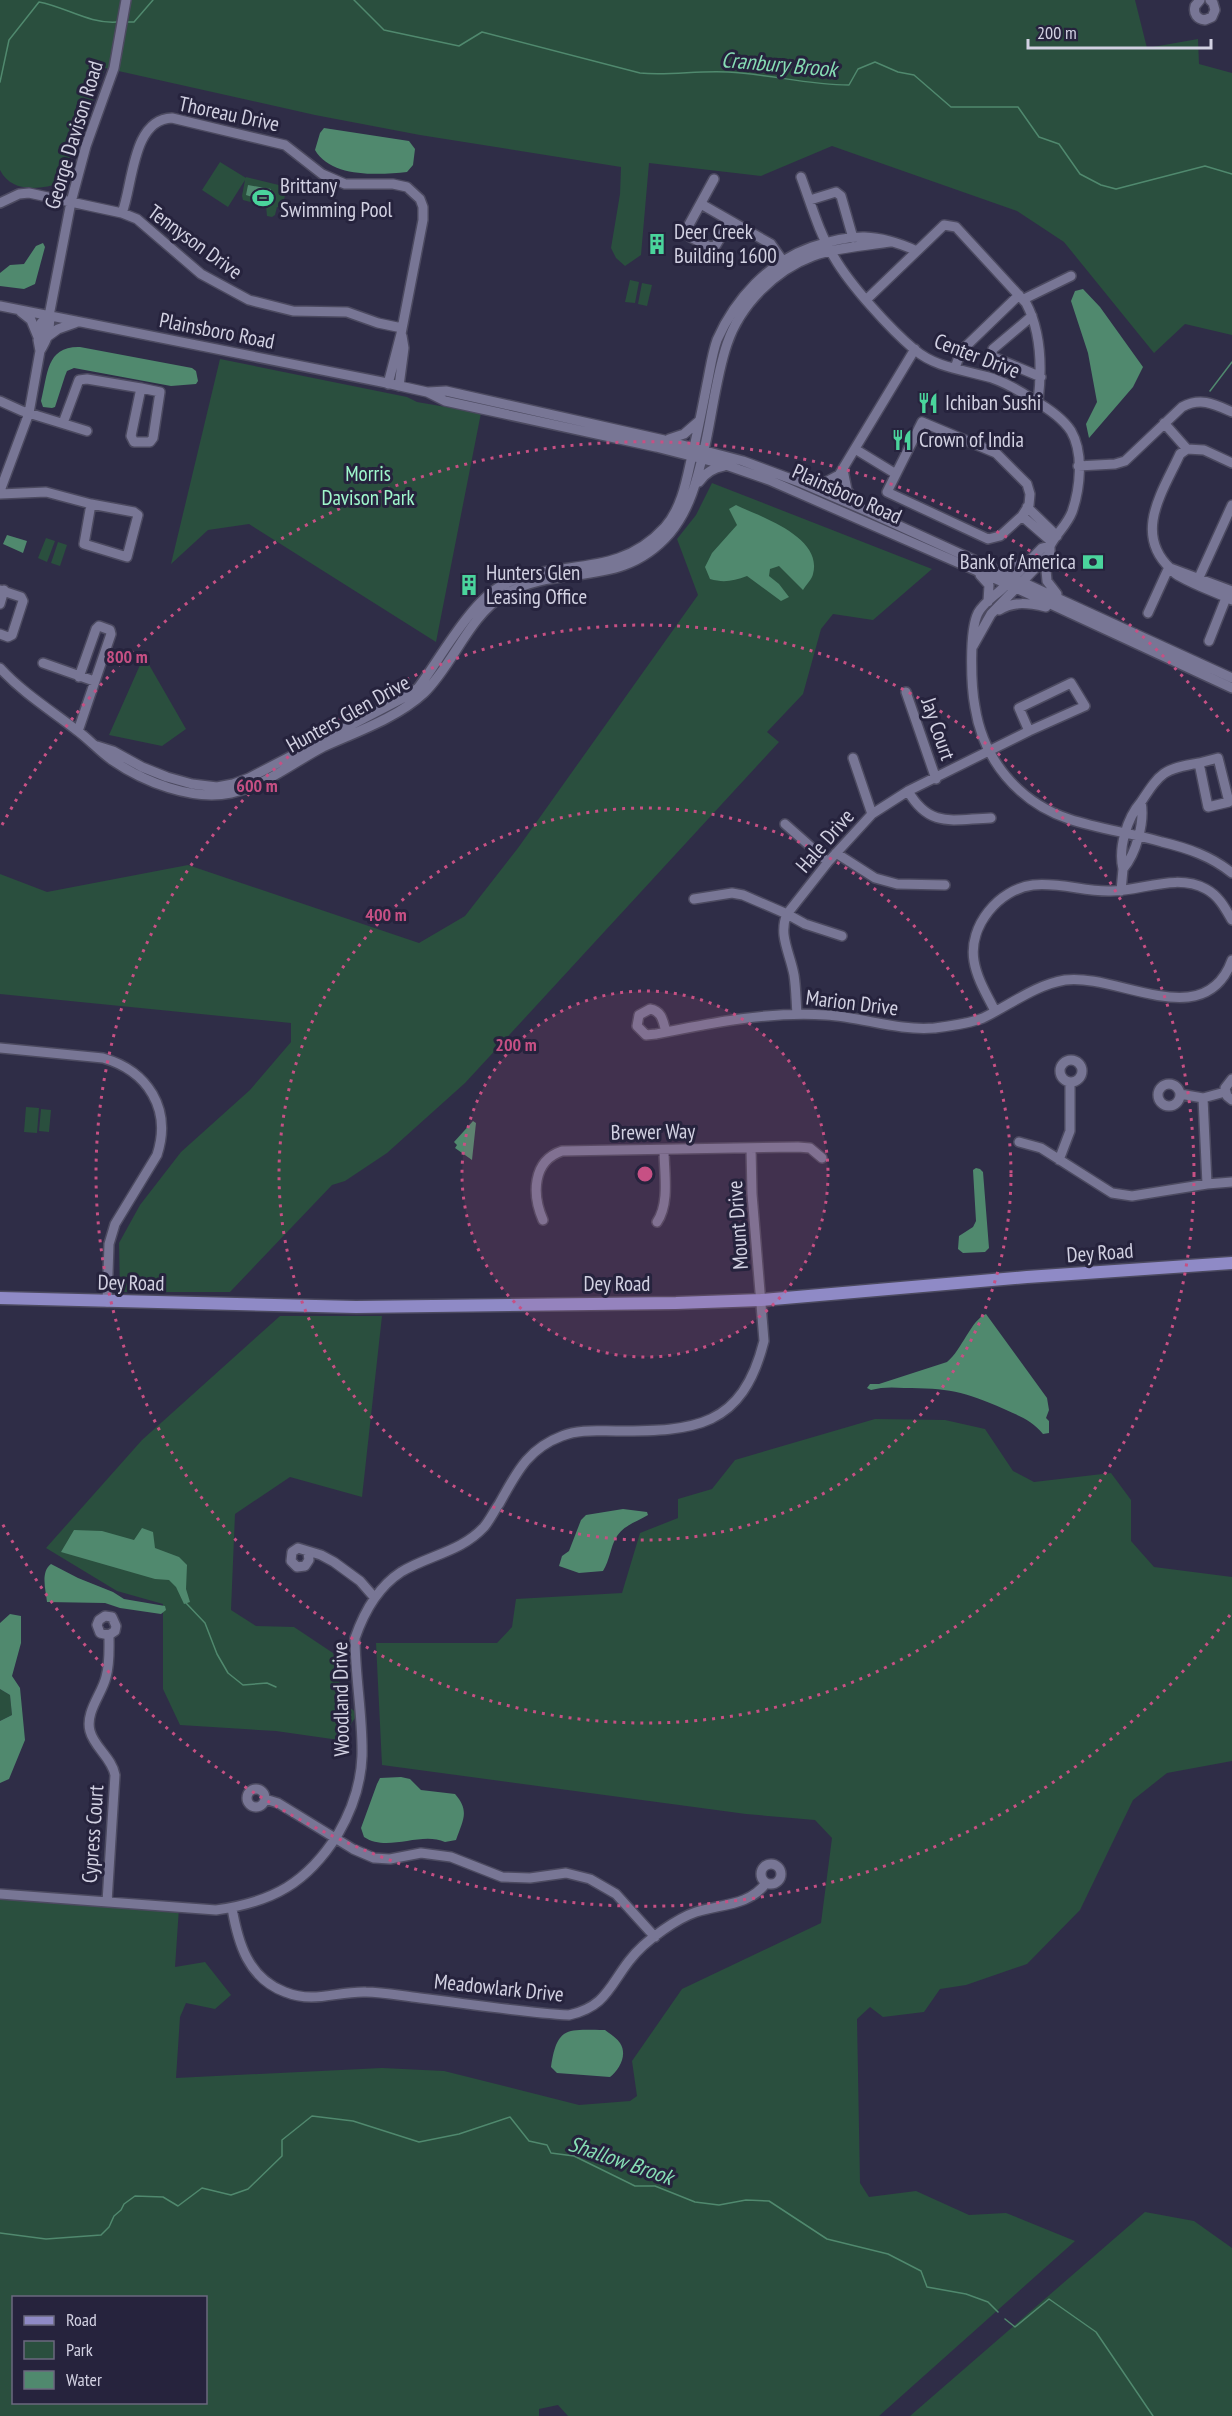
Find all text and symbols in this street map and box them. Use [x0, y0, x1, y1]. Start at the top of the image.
scale bar [1028, 12, 1211, 50]
text: 200 m [1037, 21, 1077, 44]
water label: Cranbury Brook [720, 45, 840, 83]
street label: George Davison Road [38, 57, 109, 212]
street label: Thoreau Drive [176, 90, 282, 137]
place label: Brittany Swimming Pool [280, 172, 393, 223]
sports icon: Brittany Swimming Pool [251, 186, 275, 210]
street label: Tennyson Drive [143, 198, 248, 285]
place label: Deer Creek Building 1600 [674, 218, 777, 269]
building icon: Deer Creek Building 1600 [645, 232, 669, 256]
street label: Plainsboro Road [157, 306, 277, 355]
street label: Center Drive [931, 327, 1024, 384]
place label: Ichiban Sushi [945, 389, 1041, 416]
restaurant icon: Ichiban Sushi [916, 391, 940, 415]
place label: Crown of India [919, 426, 1024, 453]
restaurant icon: Crown of India [890, 428, 914, 452]
street label: Plainsboro Road [788, 457, 906, 530]
park label: Morris Davison Park [321, 460, 415, 511]
place label: Bank of America [960, 548, 1076, 575]
bank icon: Bank of America [1081, 550, 1105, 574]
place label: Hunters Glen Leasing Office [486, 559, 587, 610]
building icon: Hunters Glen Leasing Office [457, 573, 481, 597]
text: 800 m [106, 645, 148, 668]
street label: Hunters Glen Drive [281, 669, 414, 759]
street label: Jay Court [915, 693, 962, 764]
text: 600 m [236, 774, 278, 797]
street label: Hale Drive [790, 803, 860, 878]
text: 400 m [365, 903, 407, 926]
street label: Marion Drive [804, 983, 900, 1022]
text: 200 m [495, 1033, 537, 1056]
street label: Brewer Way [610, 1117, 696, 1146]
centre of rings [635, 1164, 655, 1184]
street label: Mount Drive [721, 1180, 754, 1270]
street label: Dey Road [1066, 1237, 1134, 1268]
street label: Dey Road [97, 1268, 165, 1297]
street label: Dey Road [584, 1270, 650, 1297]
street label: Woodland Drive [326, 1641, 355, 1757]
street label: Cypress Court [76, 1784, 109, 1884]
street label: Meadowlark Drive [433, 1967, 565, 2008]
water label: Shallow Brook [565, 2129, 679, 2192]
legend [12, 2296, 207, 2404]
text: Road [66, 2308, 97, 2331]
text: Park [66, 2338, 93, 2361]
text: Water [66, 2368, 102, 2391]

